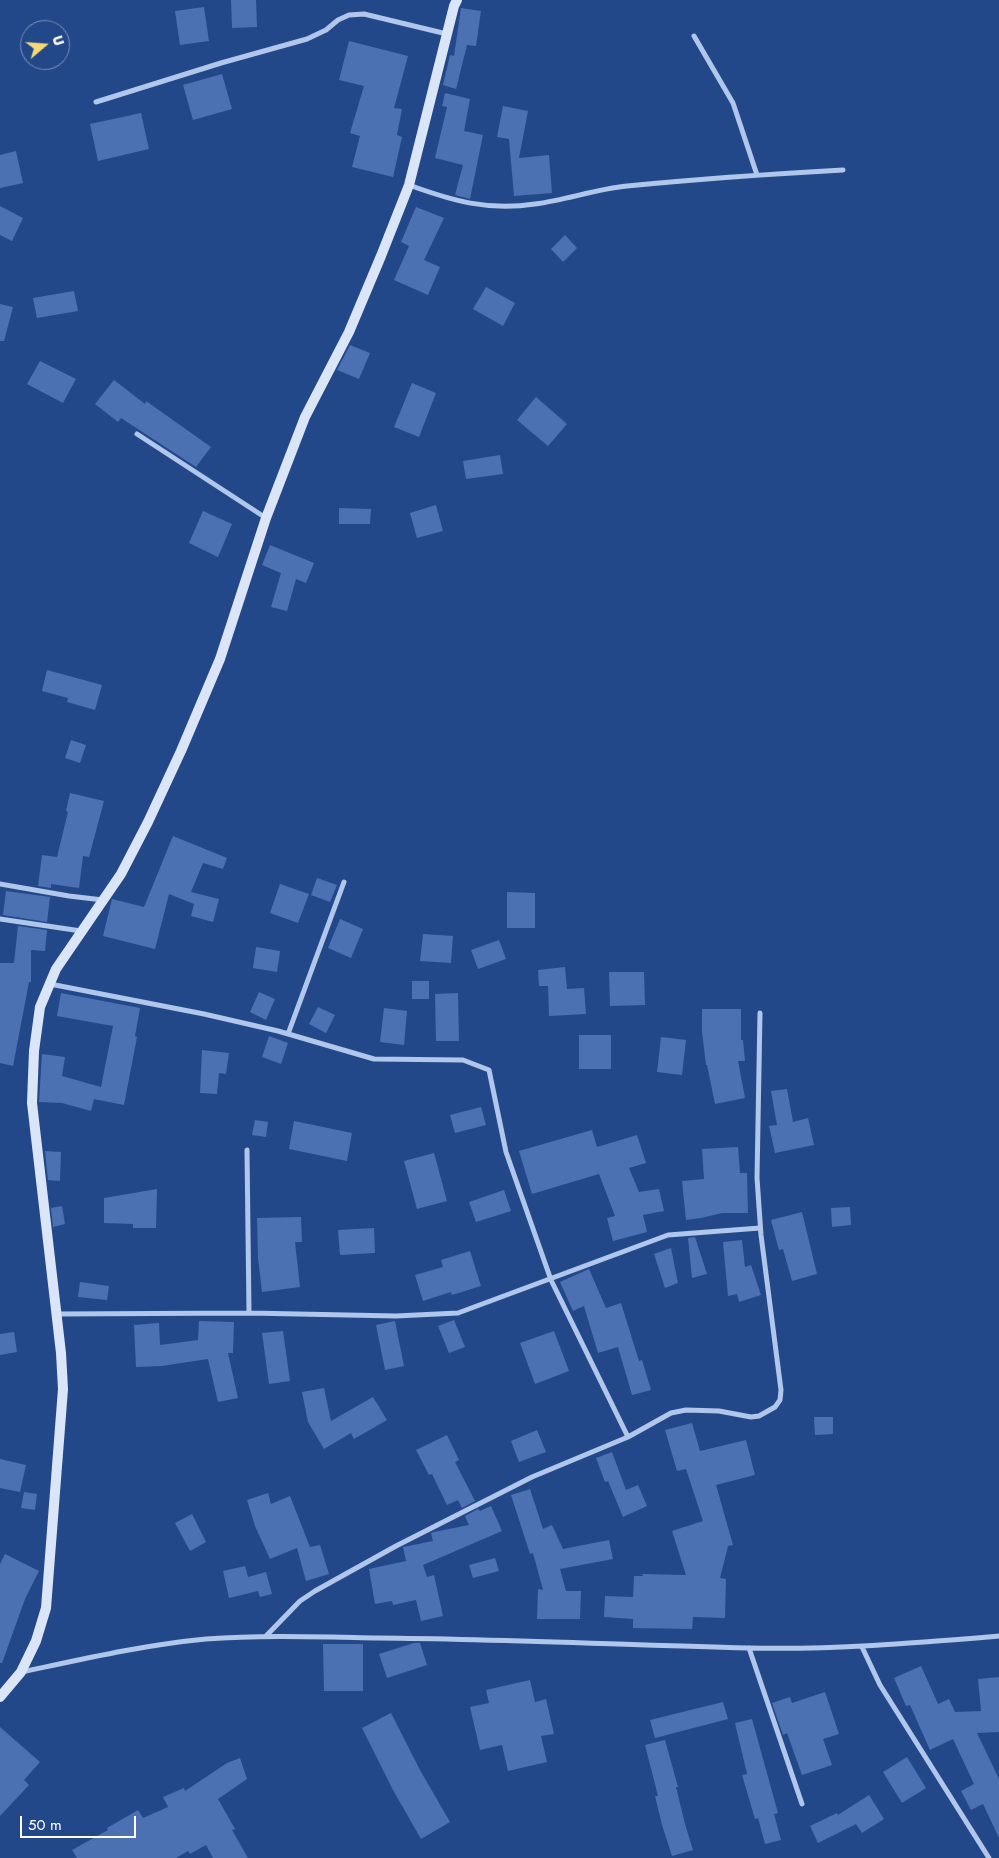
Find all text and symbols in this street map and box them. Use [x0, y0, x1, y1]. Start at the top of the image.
north arrow [20, 20, 70, 70]
text: U [47, 33, 69, 48]
scale bar [22, 1806, 139, 1838]
text: 50 m [28, 1814, 62, 1836]

